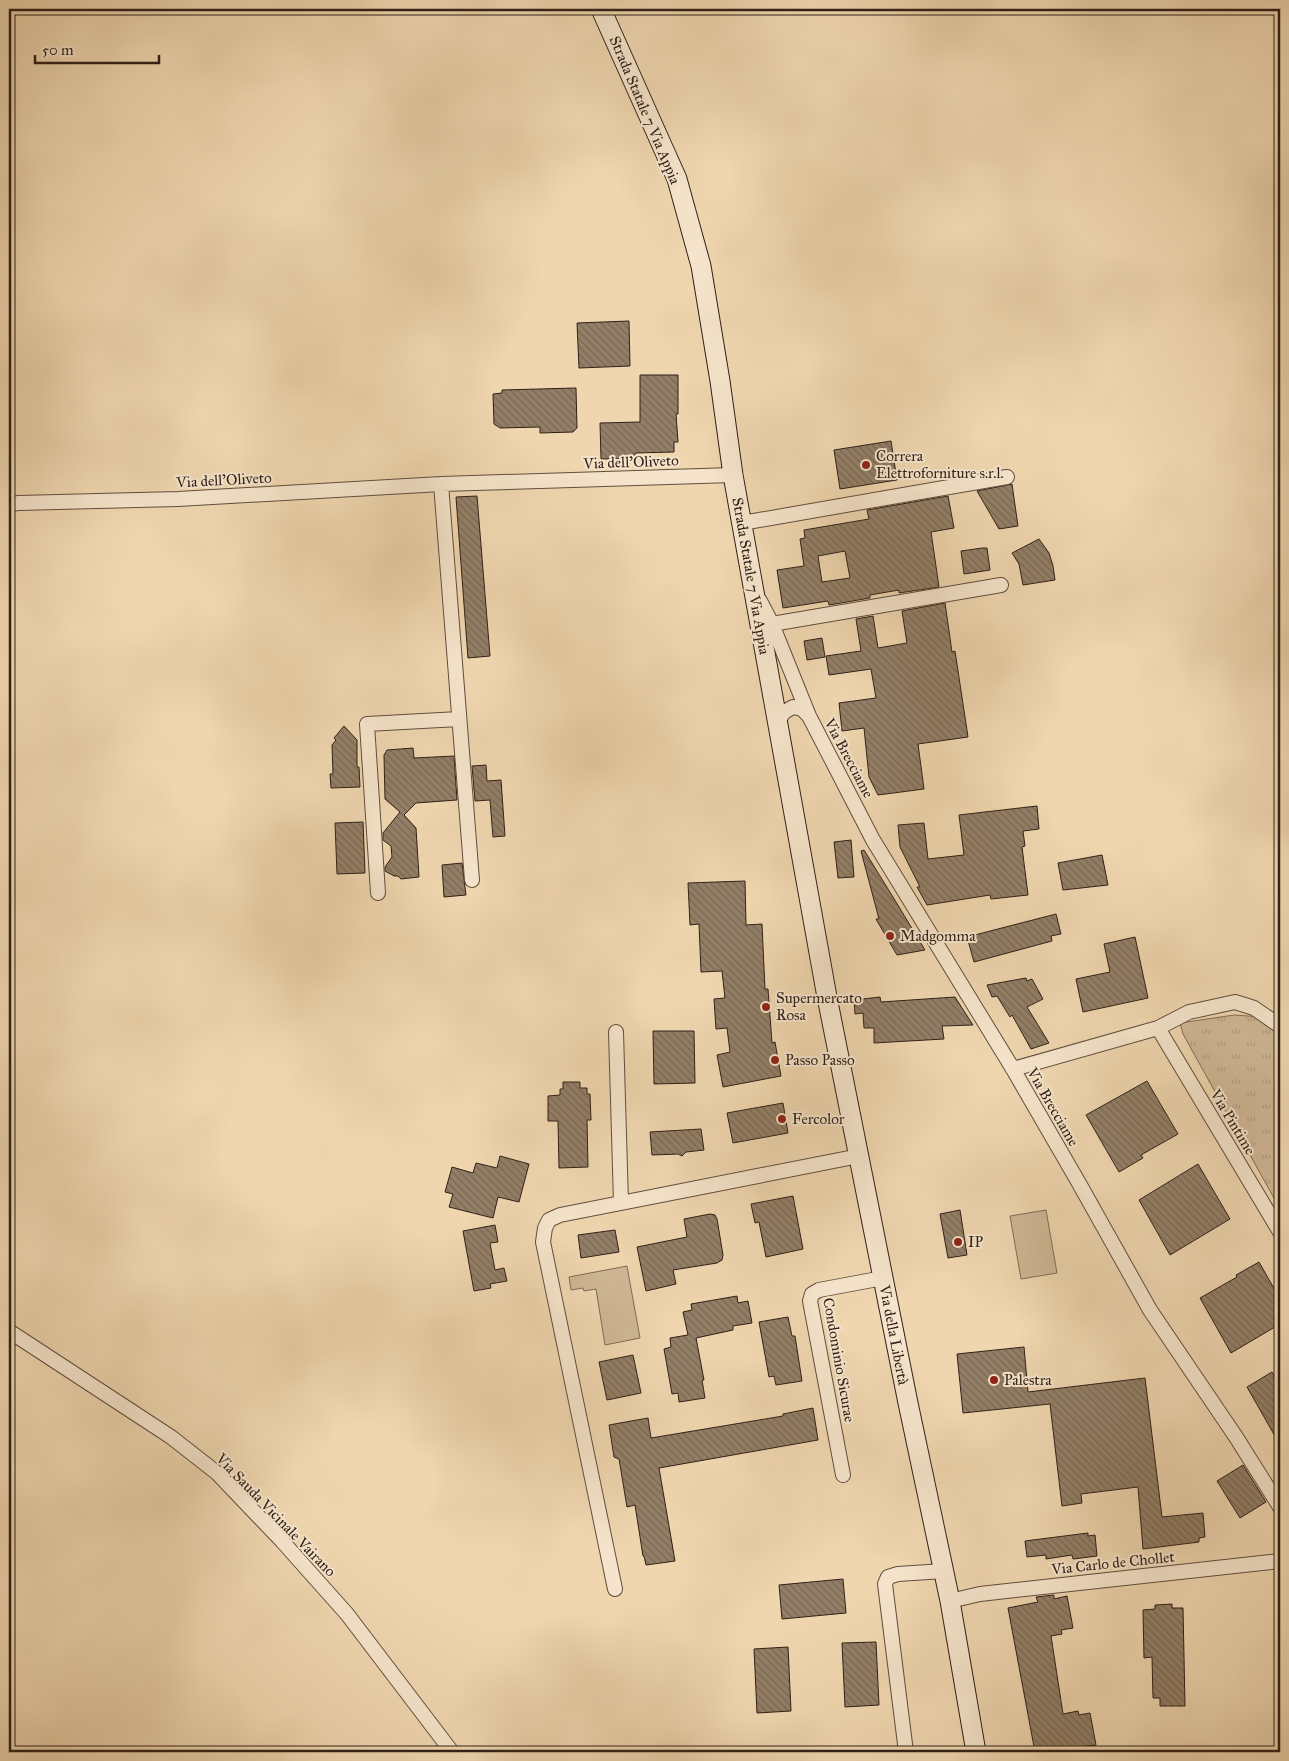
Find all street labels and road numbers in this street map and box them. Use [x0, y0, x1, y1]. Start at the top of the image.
street label: Strada Statale 7 Via Appia [606, 33, 685, 187]
street label: Via dell'Oliveto [582, 451, 679, 473]
street label: Via dell'Oliveto [175, 468, 272, 492]
street label: Strada Statale 7 Via Appia [728, 496, 774, 657]
street label: Via Brecciame [820, 714, 878, 801]
street label: Via Brecciame [1023, 1064, 1083, 1149]
street label: Via Pintime [1206, 1085, 1260, 1158]
street label: Via della Libertà [875, 1282, 913, 1387]
street label: Condominio Sicurae [819, 1296, 859, 1424]
street label: Via Sauda Vicinale Vairano [212, 1449, 340, 1581]
street label: Via Carlo de Chollet [1049, 1548, 1176, 1579]

